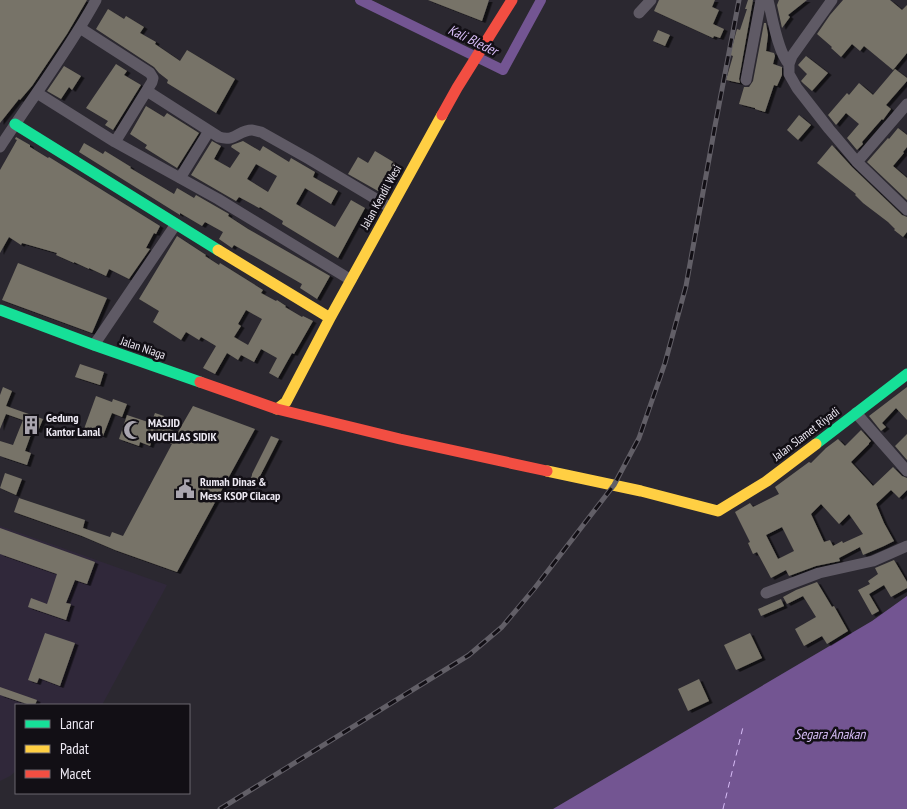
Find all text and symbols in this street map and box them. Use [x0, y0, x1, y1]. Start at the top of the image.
water label: Kali Bleder [445, 20, 503, 61]
street label: Jalan Kendil Wesi [356, 162, 404, 232]
street label: Jalan Niaga [118, 332, 168, 362]
street label: Jalan Slamet Riyadi [768, 404, 842, 464]
place label: Gedung Kantor Lanal [46, 410, 101, 439]
building icon: Gedung Kantor Lanal [20, 414, 42, 436]
place label: MASJID MUCHLAS SIDIK [148, 415, 217, 444]
mosque icon: MASJID MUCHLAS SIDIK [122, 419, 144, 441]
place label: Rumah Dinas & Mess KSOP Cilacap [200, 474, 281, 503]
public building icon: Rumah Dinas & Mess KSOP Cilacap [174, 478, 196, 500]
legend [15, 704, 190, 794]
text: Lancar [60, 714, 95, 733]
water label: Segara Anakan [795, 725, 866, 743]
text: Padat [60, 739, 89, 758]
text: Macet [60, 764, 91, 783]

